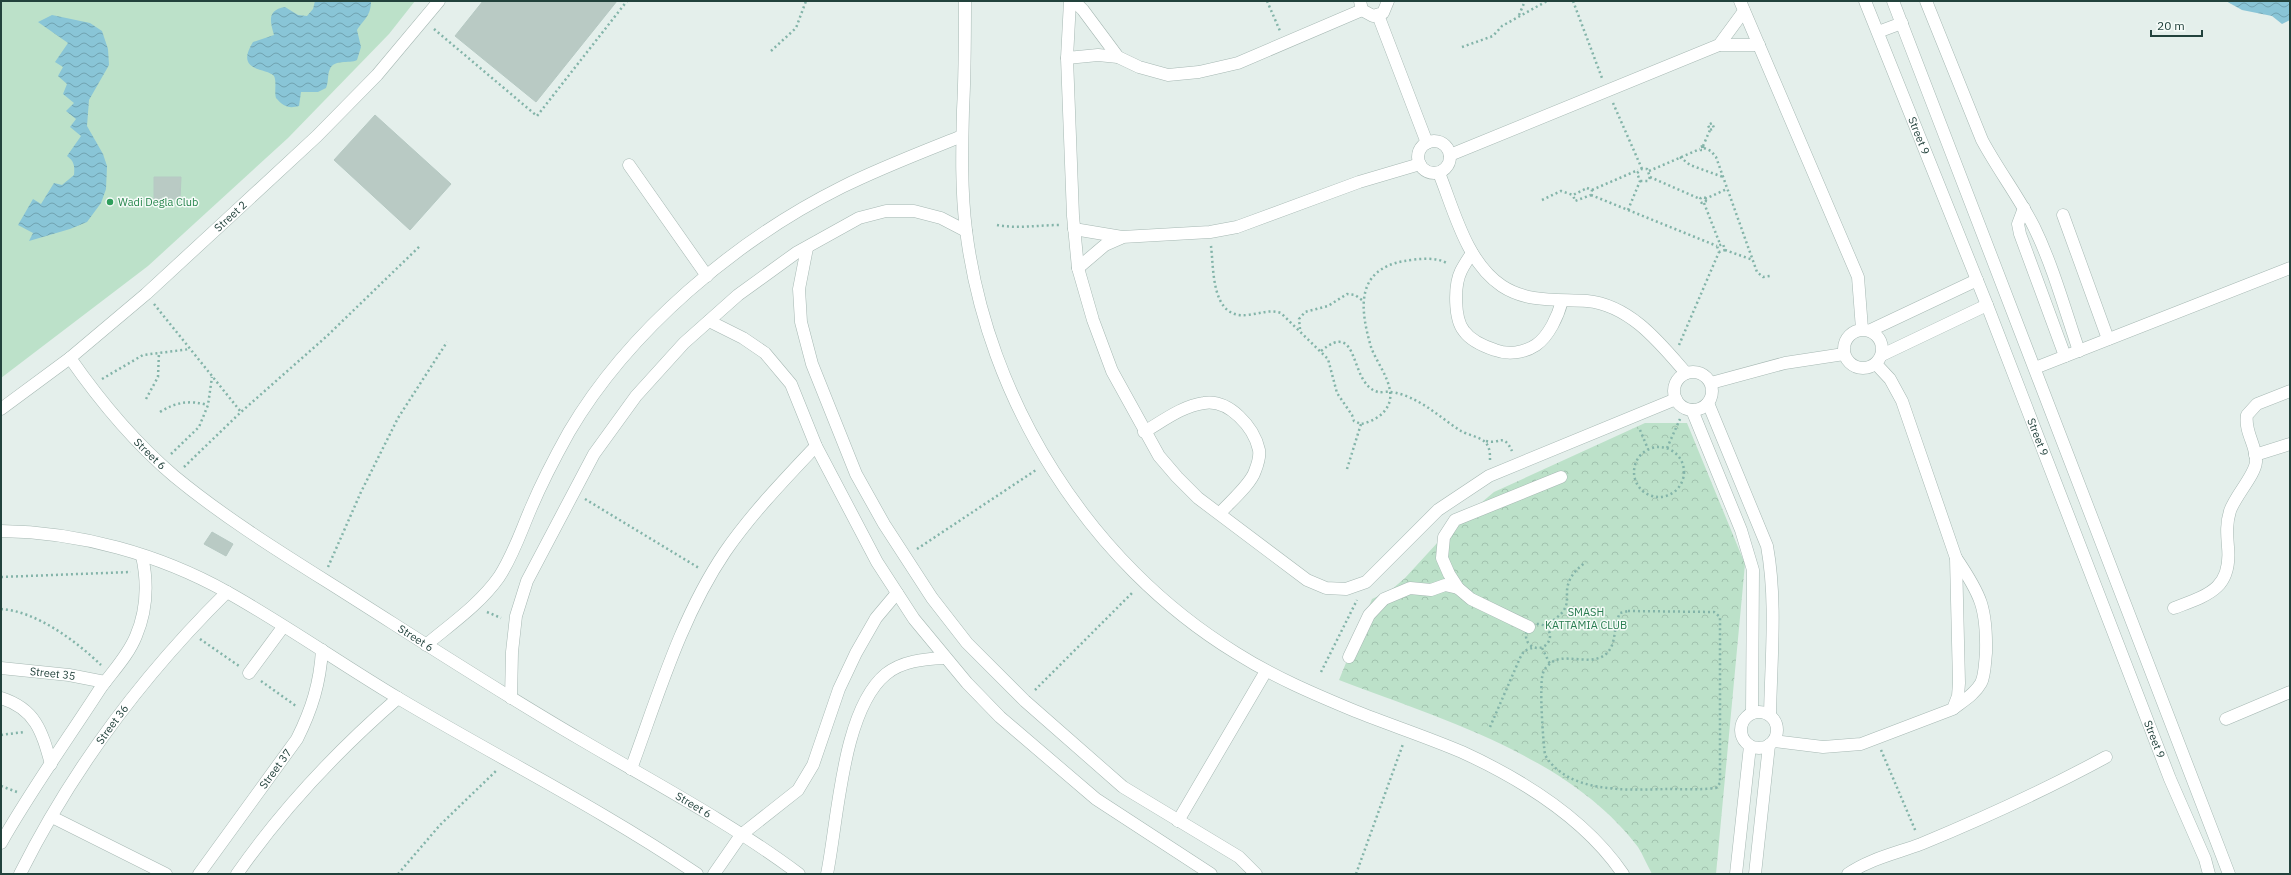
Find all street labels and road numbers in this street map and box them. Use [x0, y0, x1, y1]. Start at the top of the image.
street label: Street 9 [1905, 115, 1933, 156]
street label: Street 2 [211, 198, 250, 235]
street label: Street 9 [2024, 416, 2052, 458]
street label: Street 6 [131, 435, 169, 473]
street label: Street 6 [396, 622, 436, 655]
street label: Street 35 [29, 664, 77, 683]
street label: Street 36 [93, 702, 131, 747]
street label: Street 9 [2141, 718, 2168, 760]
street label: Street 37 [256, 746, 295, 792]
street label: Street 6 [673, 789, 714, 821]

